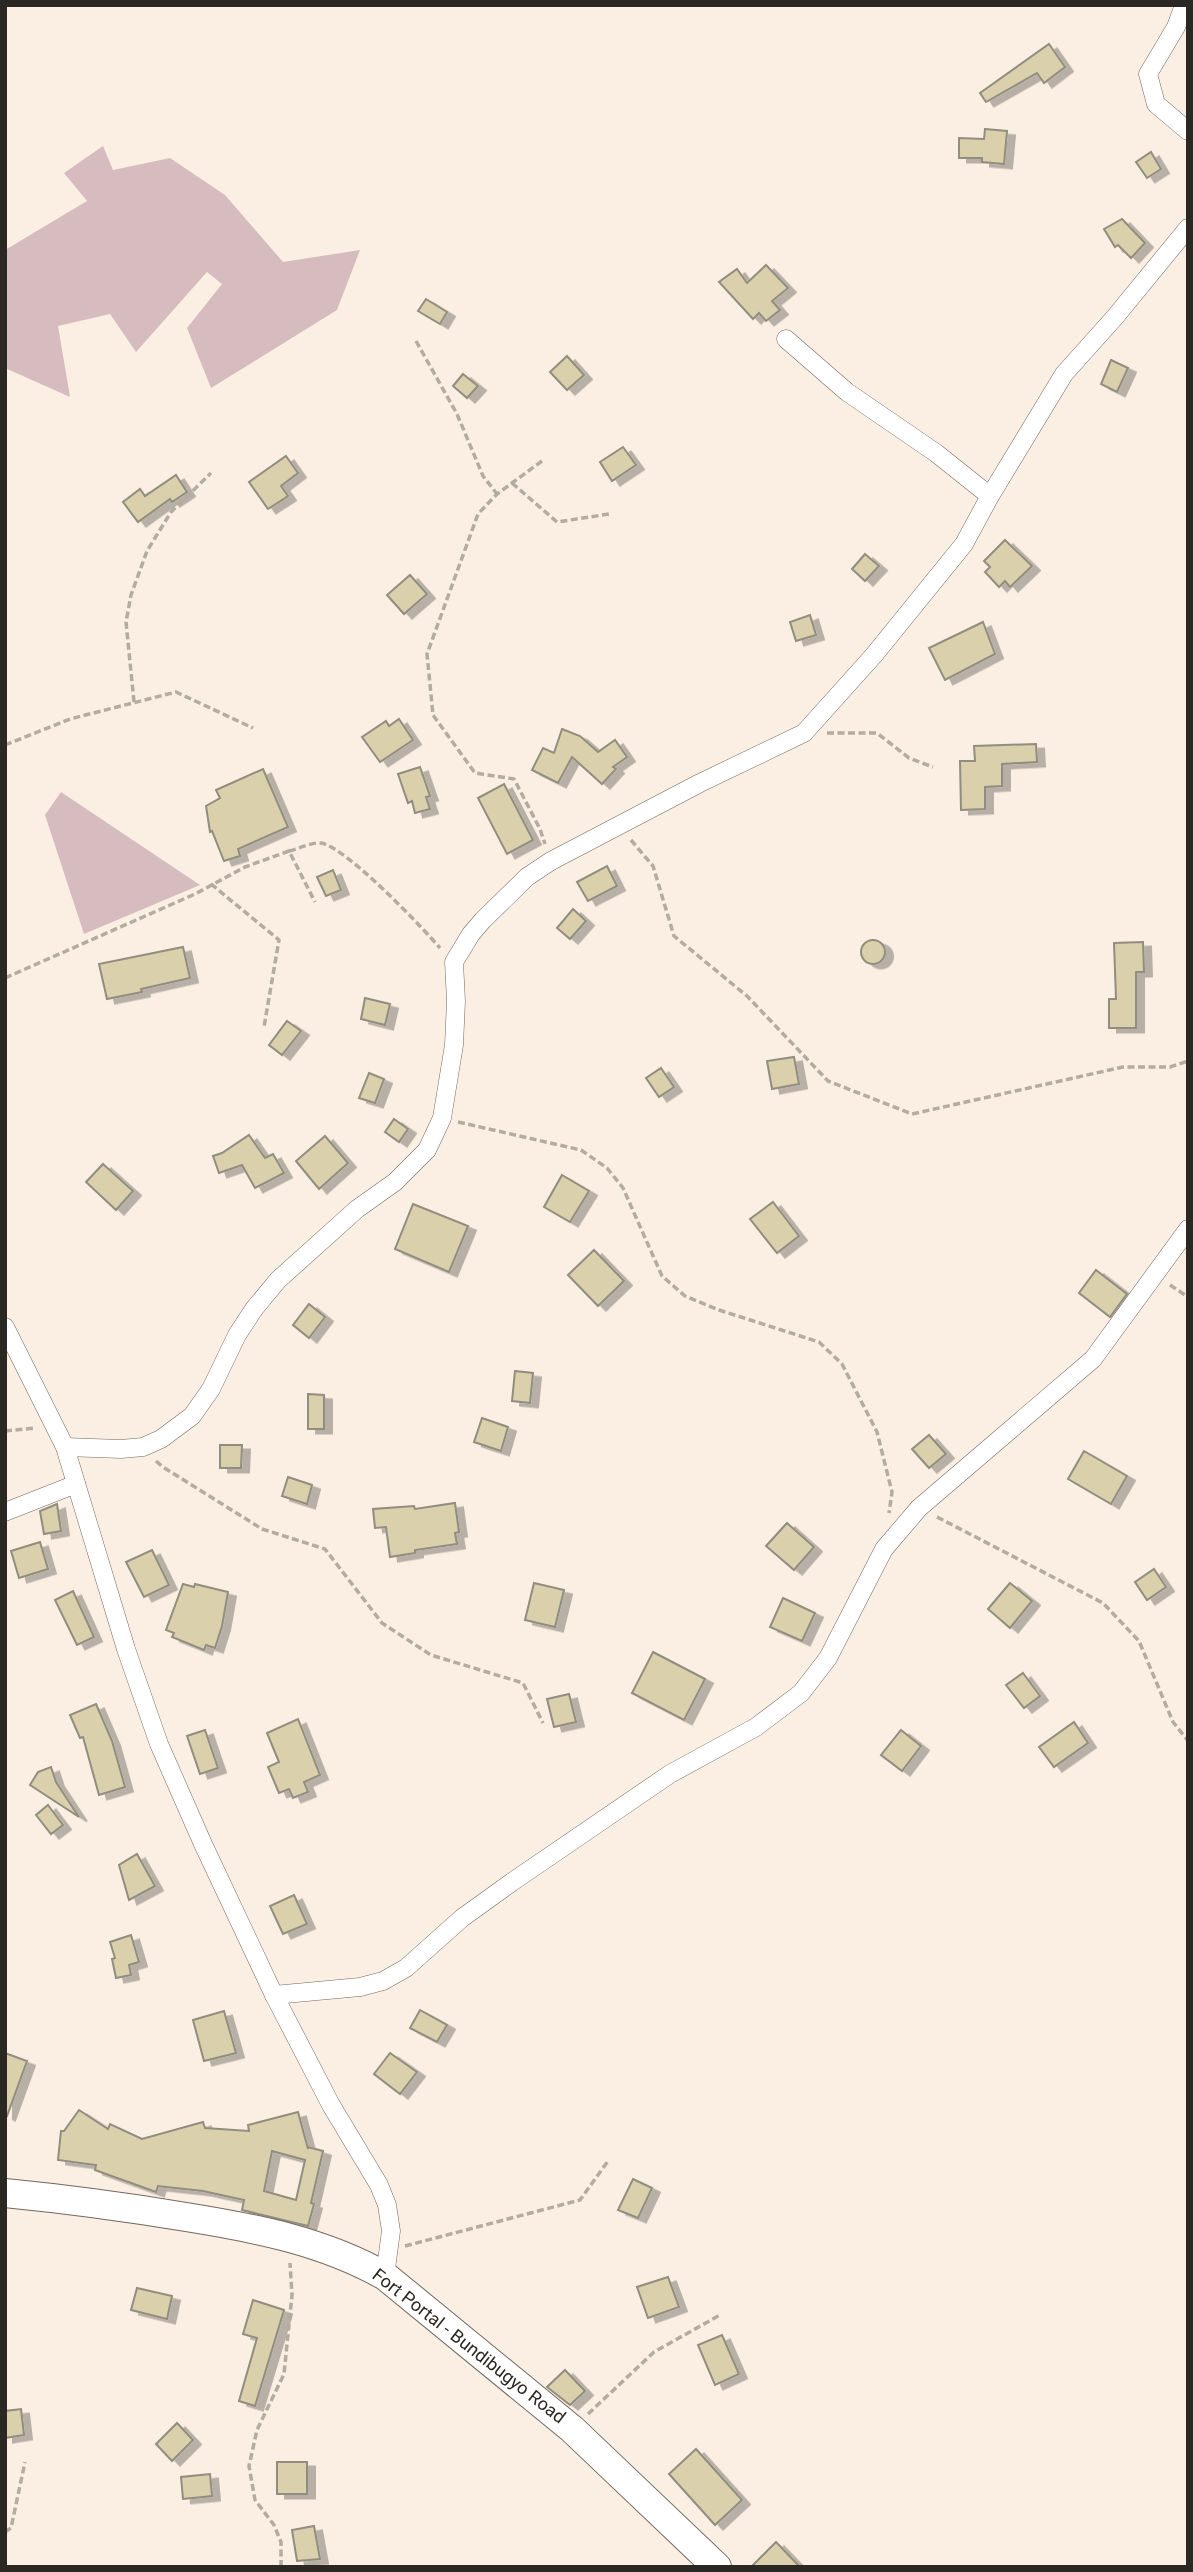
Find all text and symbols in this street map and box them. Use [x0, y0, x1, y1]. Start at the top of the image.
street label: Fort Portal - Bundibugyo Road [369, 2264, 570, 2427]

